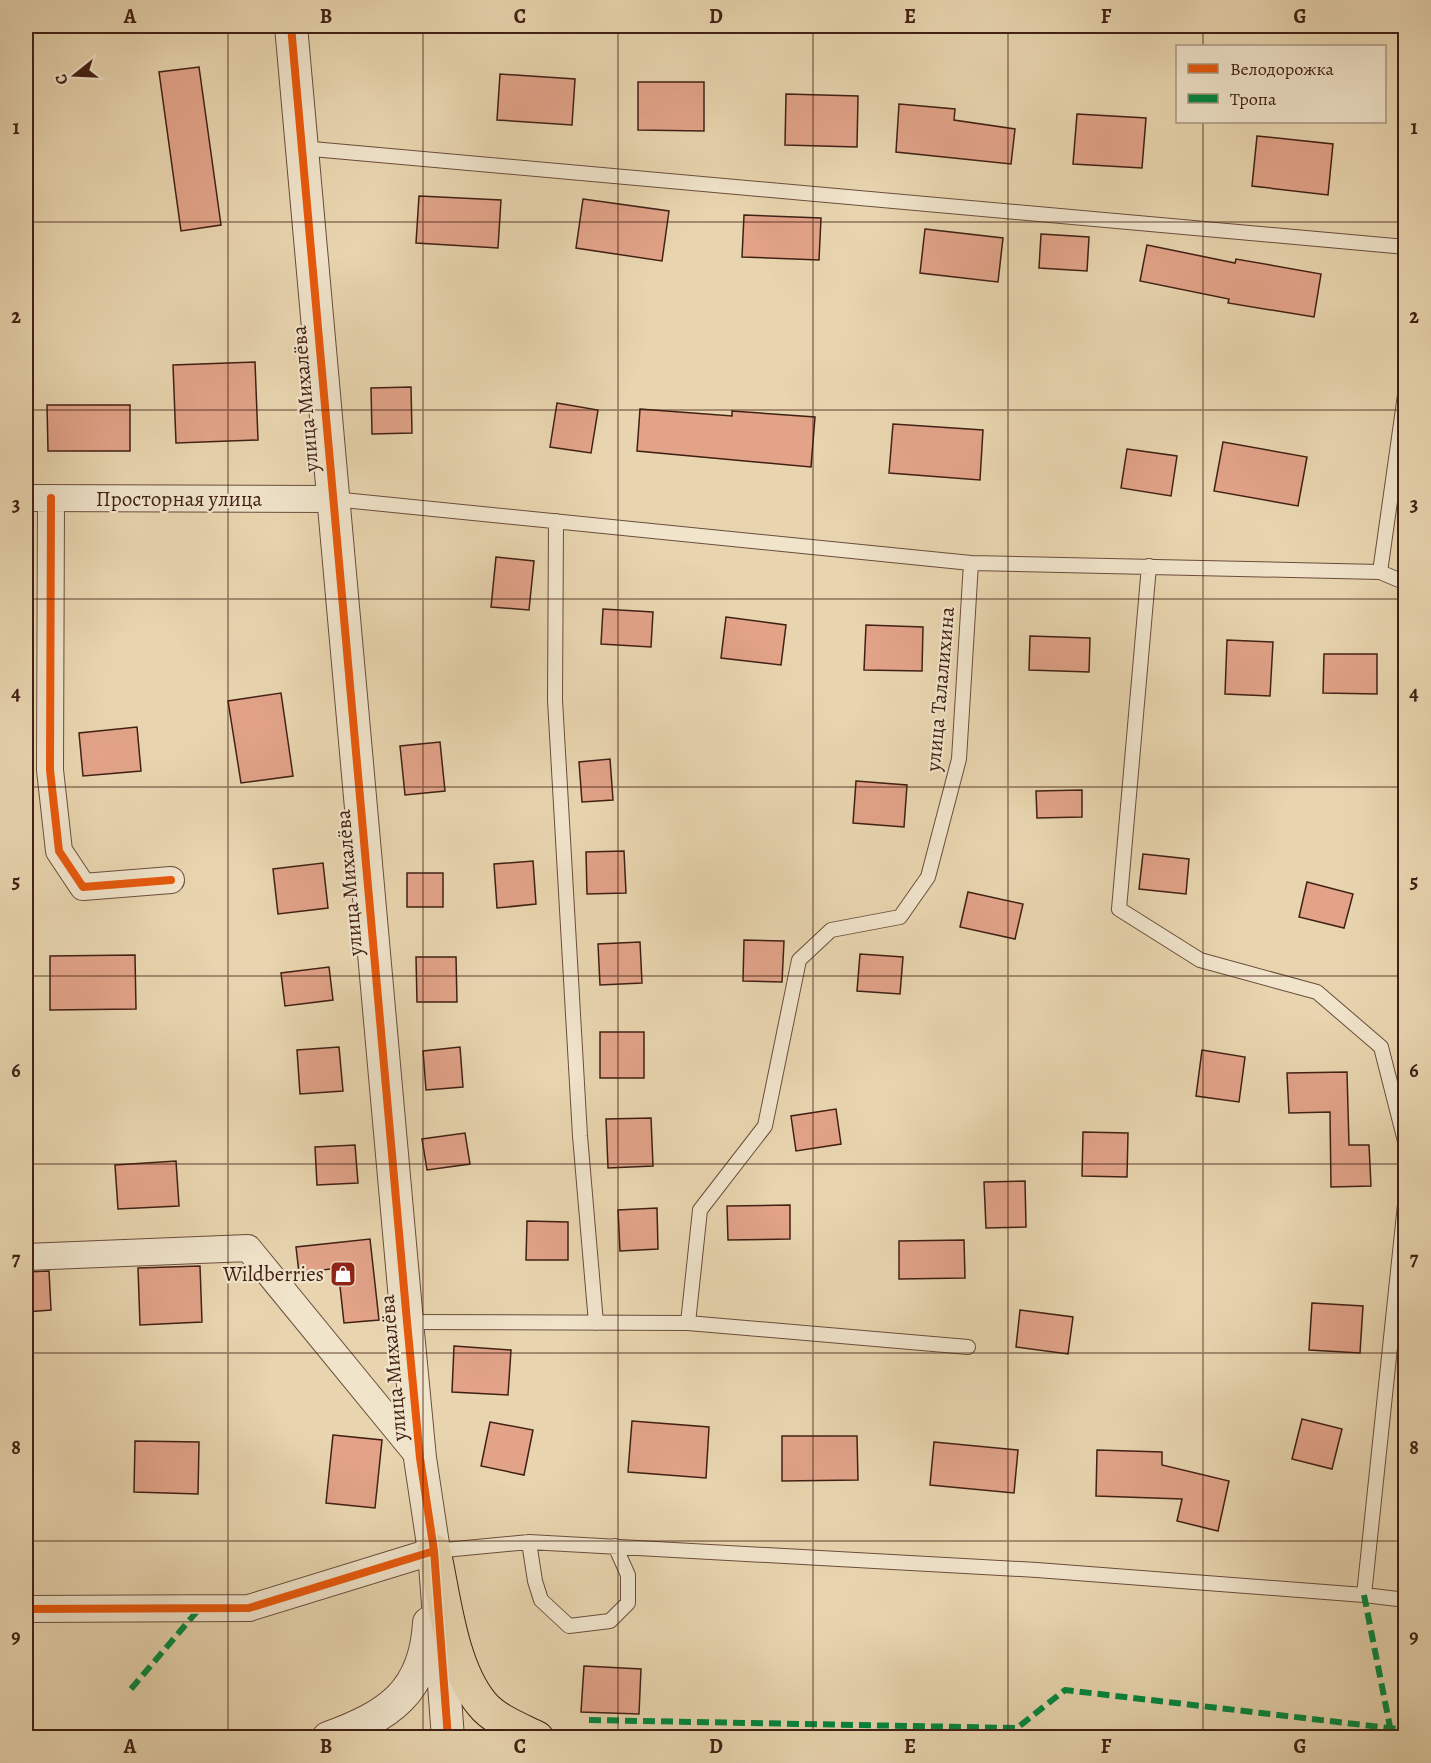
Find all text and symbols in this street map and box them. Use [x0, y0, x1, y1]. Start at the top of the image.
text: A [123, 3, 137, 30]
text: B [320, 3, 332, 30]
text: C [514, 3, 526, 30]
text: D [709, 3, 723, 30]
text: E [904, 3, 916, 30]
text: F [1101, 3, 1112, 30]
text: G [1293, 3, 1307, 30]
north arrow [45, 45, 105, 105]
legend [1176, 45, 1386, 123]
text: Велодорожка [1230, 57, 1335, 81]
text: С [50, 71, 74, 87]
text: Тропа [1230, 87, 1277, 111]
text: 1 [12, 114, 20, 141]
text: 1 [1410, 114, 1418, 141]
text: 2 [11, 303, 21, 330]
text: 2 [1409, 303, 1419, 330]
street label: улица Михалёва [285, 324, 325, 474]
street label: Просторная улица [96, 485, 263, 513]
text: 3 [12, 491, 20, 518]
text: 3 [1410, 491, 1418, 518]
street label: улица Талалихина [919, 605, 961, 774]
text: 4 [11, 680, 21, 707]
text: 4 [1409, 680, 1419, 707]
street label: улица Михалёва [329, 808, 369, 958]
text: 5 [12, 868, 20, 895]
text: 5 [1410, 868, 1418, 895]
text: 6 [11, 1057, 21, 1084]
text: 6 [1409, 1057, 1419, 1084]
text: 7 [12, 1245, 21, 1272]
text: 7 [1410, 1245, 1419, 1272]
shop icon: Wildberries [328, 1259, 358, 1289]
place label: Wildberries [222, 1260, 324, 1288]
street label: улица Михалёва [373, 1293, 413, 1443]
text: 8 [11, 1434, 21, 1461]
text: 8 [1409, 1434, 1419, 1461]
text: 9 [11, 1623, 21, 1650]
text: 9 [1409, 1623, 1419, 1650]
text: A [123, 1733, 137, 1760]
text: B [320, 1733, 332, 1760]
text: C [514, 1733, 526, 1760]
text: D [709, 1733, 723, 1760]
text: E [904, 1733, 916, 1760]
text: F [1101, 1733, 1112, 1760]
text: G [1293, 1733, 1307, 1760]

